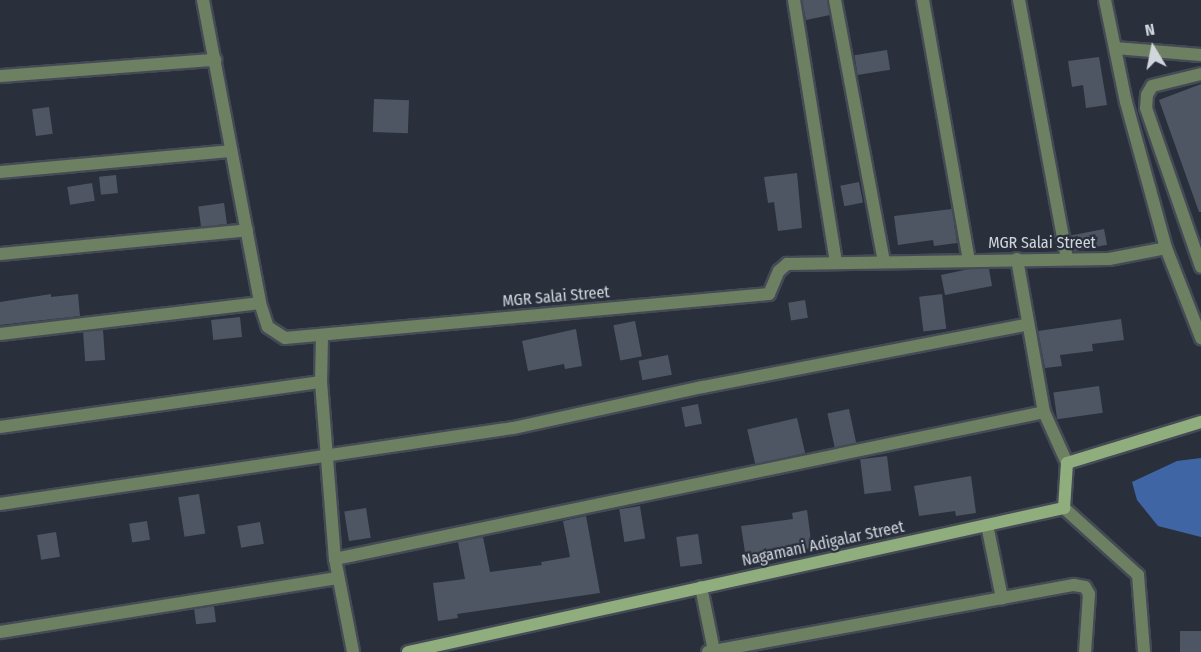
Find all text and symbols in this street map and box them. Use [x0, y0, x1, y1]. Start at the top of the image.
north arrow [1123, 18, 1183, 78]
text: N [1143, 20, 1156, 40]
street label: MGR Salai Street [988, 233, 1096, 253]
street label: MGR Salai Street [502, 283, 610, 311]
street label: Nagamani Adigalar Street [740, 517, 906, 571]

